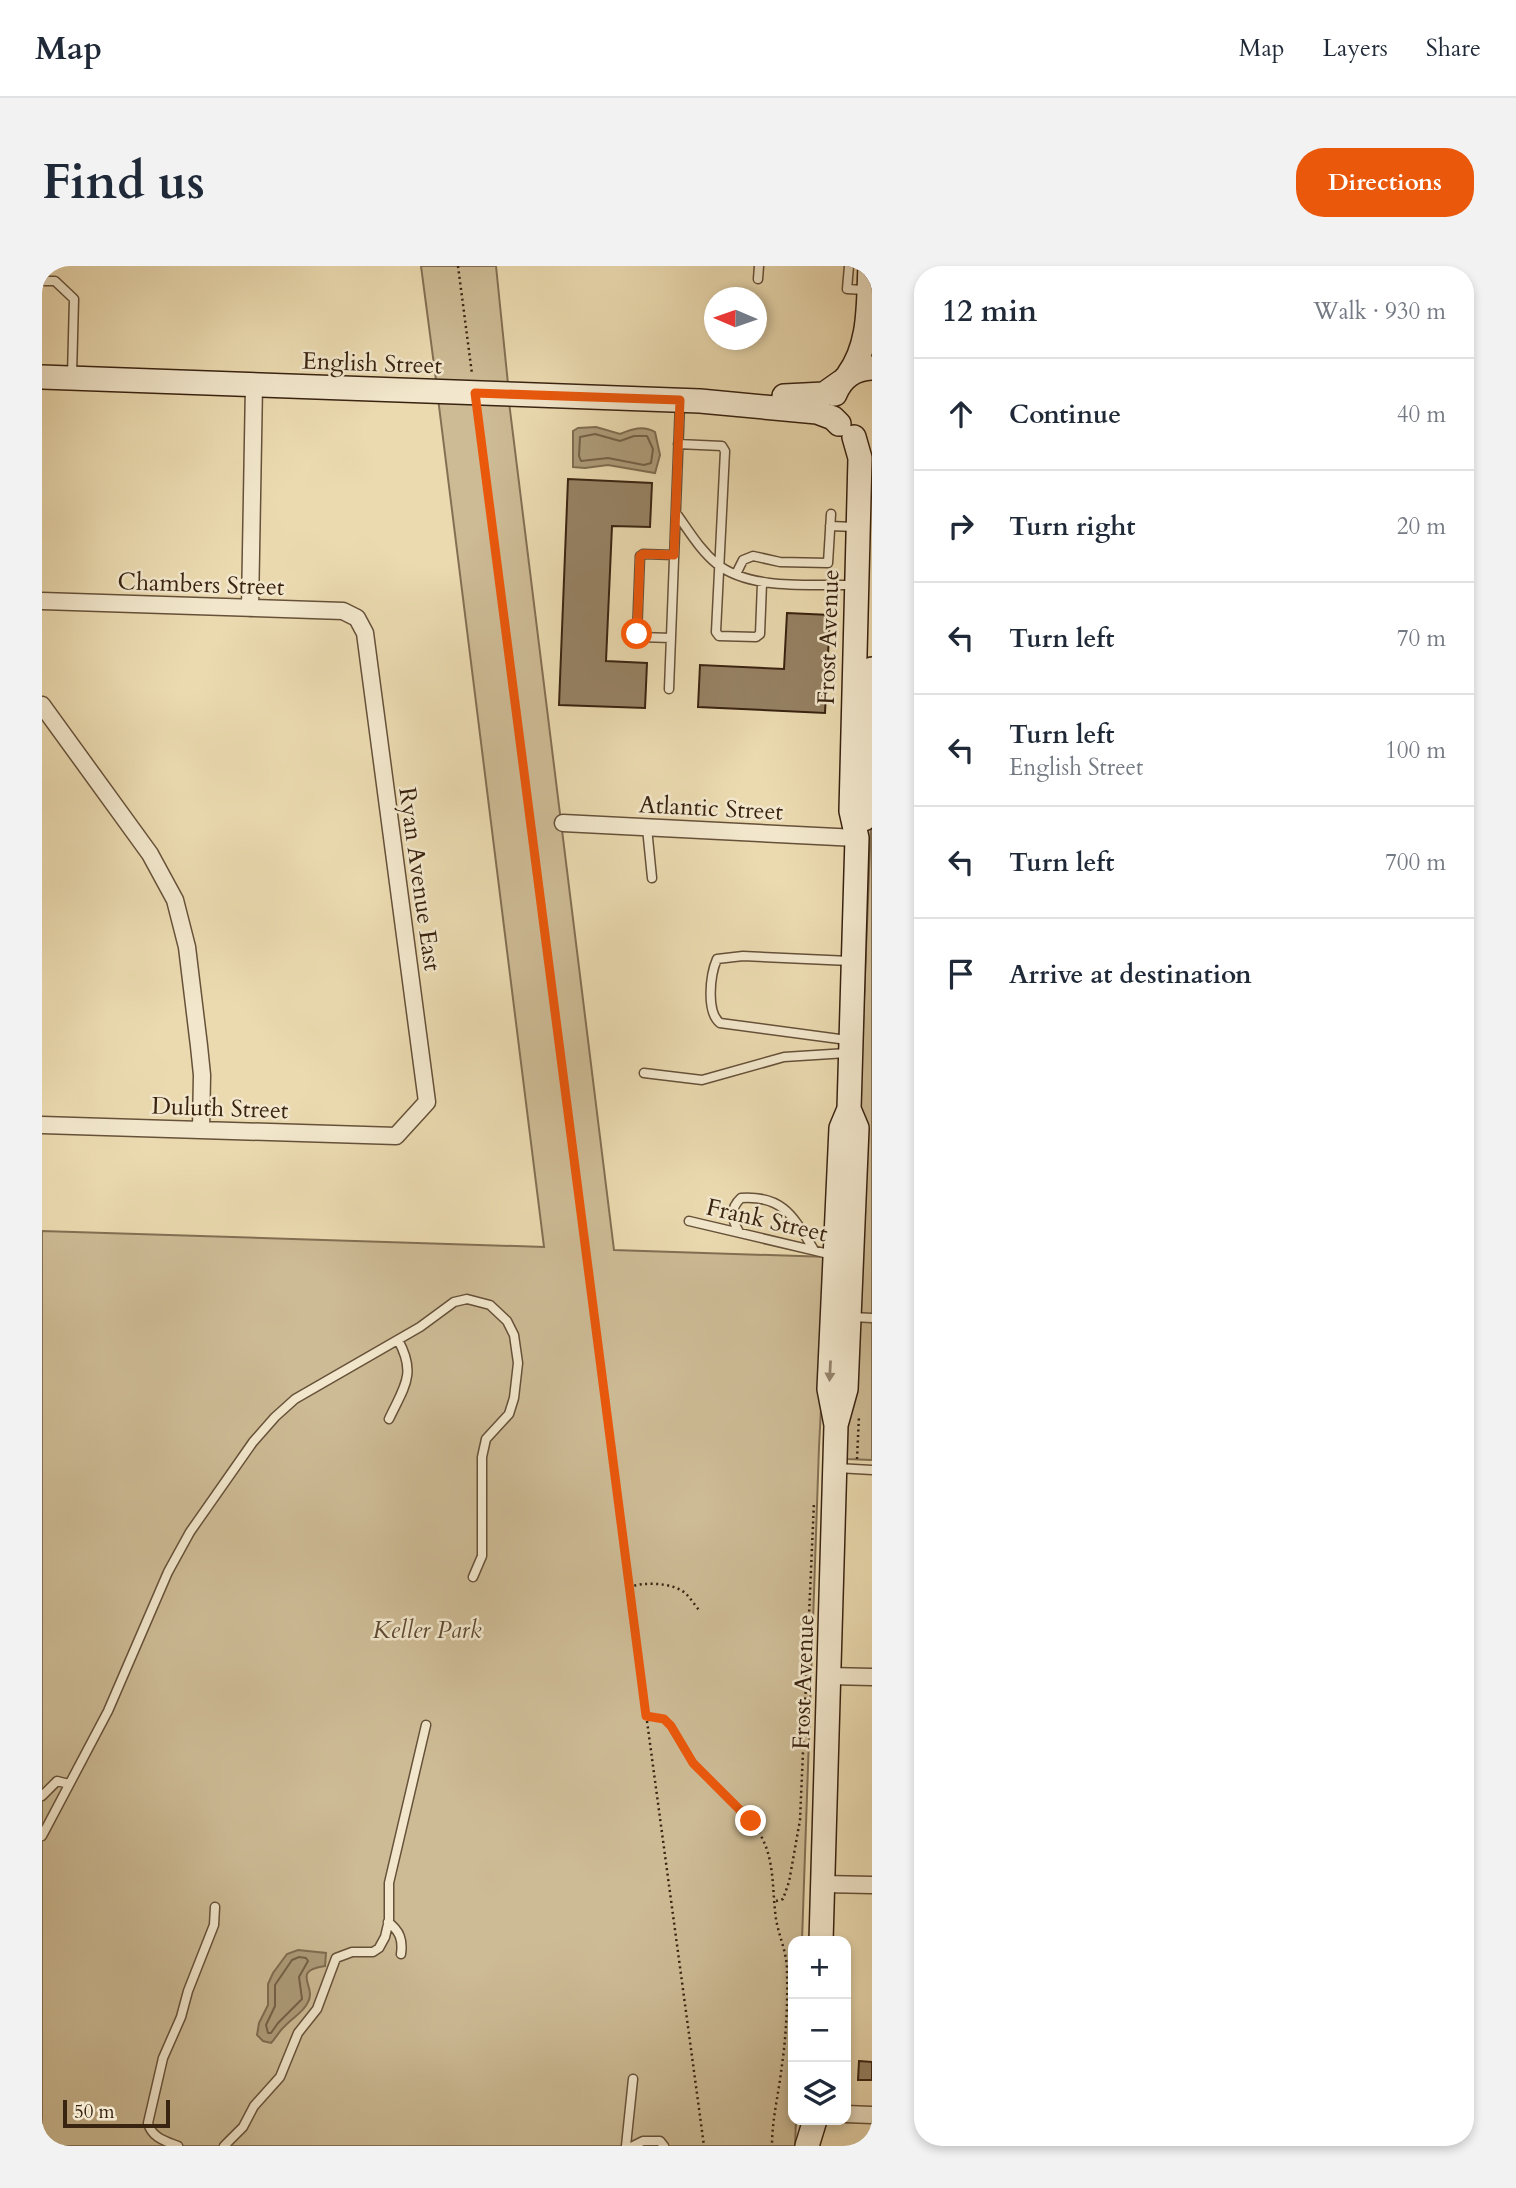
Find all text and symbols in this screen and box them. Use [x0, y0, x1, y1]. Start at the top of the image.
text: Map [35, 26, 102, 71]
text: Map [1239, 32, 1285, 65]
text: Layers [1323, 32, 1388, 65]
text: Share [1426, 32, 1481, 65]
button: Directions [1296, 148, 1474, 217]
text: Find us [42, 149, 205, 216]
north arrow [704, 287, 767, 350]
text: 12 min [942, 291, 1037, 332]
text: Walk · 930 m [1313, 296, 1446, 327]
street label: English Street [301, 345, 443, 382]
icon: ahead [942, 395, 980, 433]
text: Continue [1009, 397, 1121, 432]
text: 40 m [1397, 399, 1446, 430]
icon: right [942, 507, 980, 545]
text: Turn right [1009, 509, 1136, 544]
text: 20 m [1397, 511, 1446, 542]
street label: Chambers Street [117, 565, 285, 604]
street label: Frost Avenue [810, 569, 847, 705]
route start [621, 618, 652, 649]
icon: left [942, 619, 980, 657]
text: Turn left [1009, 621, 1114, 656]
text: 70 m [1397, 623, 1446, 654]
text: Turn left [1009, 717, 1114, 752]
icon: left [942, 731, 980, 769]
text: 100 m [1385, 735, 1446, 766]
text: English Street [1009, 752, 1143, 783]
street label: Ryan Avenue East [390, 785, 449, 973]
street label: Atlantic Street [638, 788, 784, 829]
icon: left [942, 843, 980, 881]
text: Turn left [1009, 845, 1114, 880]
text: 700 m [1385, 847, 1446, 878]
icon: arrive [942, 955, 980, 993]
text: Arrive at destination [1009, 957, 1252, 992]
street label: Duluth Street [151, 1090, 289, 1127]
street label: Frank Street [703, 1191, 831, 1251]
one-way arrow [825, 1360, 836, 1382]
park label: Keller Park [372, 1614, 482, 1647]
street label: Frost Avenue [785, 1614, 822, 1750]
route end [735, 1805, 766, 1836]
map controls [788, 1936, 851, 2125]
button: + [788, 1936, 851, 1999]
button: − [788, 1999, 851, 2062]
button: layers [788, 2062, 851, 2125]
scale bar [63, 2097, 170, 2129]
text: 50 m [74, 2099, 115, 2125]

